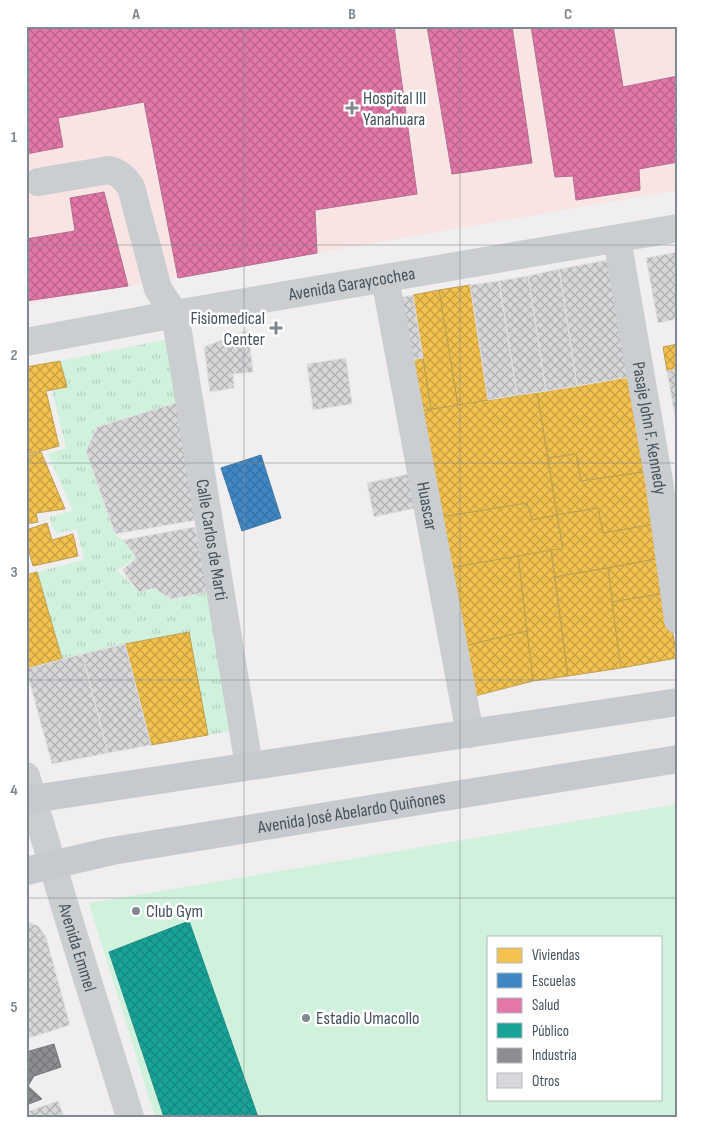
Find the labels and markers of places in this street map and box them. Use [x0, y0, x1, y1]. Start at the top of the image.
place label: Hospital III Yanahuara [363, 88, 426, 130]
marker: Hospital III Yanahuara [345, 101, 359, 115]
place label: Fisiomedical Center [190, 308, 265, 350]
marker: Fisiomedical Center [269, 321, 283, 335]
place label: Club Gym [146, 901, 203, 922]
marker: Club Gym [130, 905, 142, 917]
place label: Estadio Umacollo [316, 1008, 420, 1029]
marker: Estadio Umacollo [300, 1012, 312, 1024]

